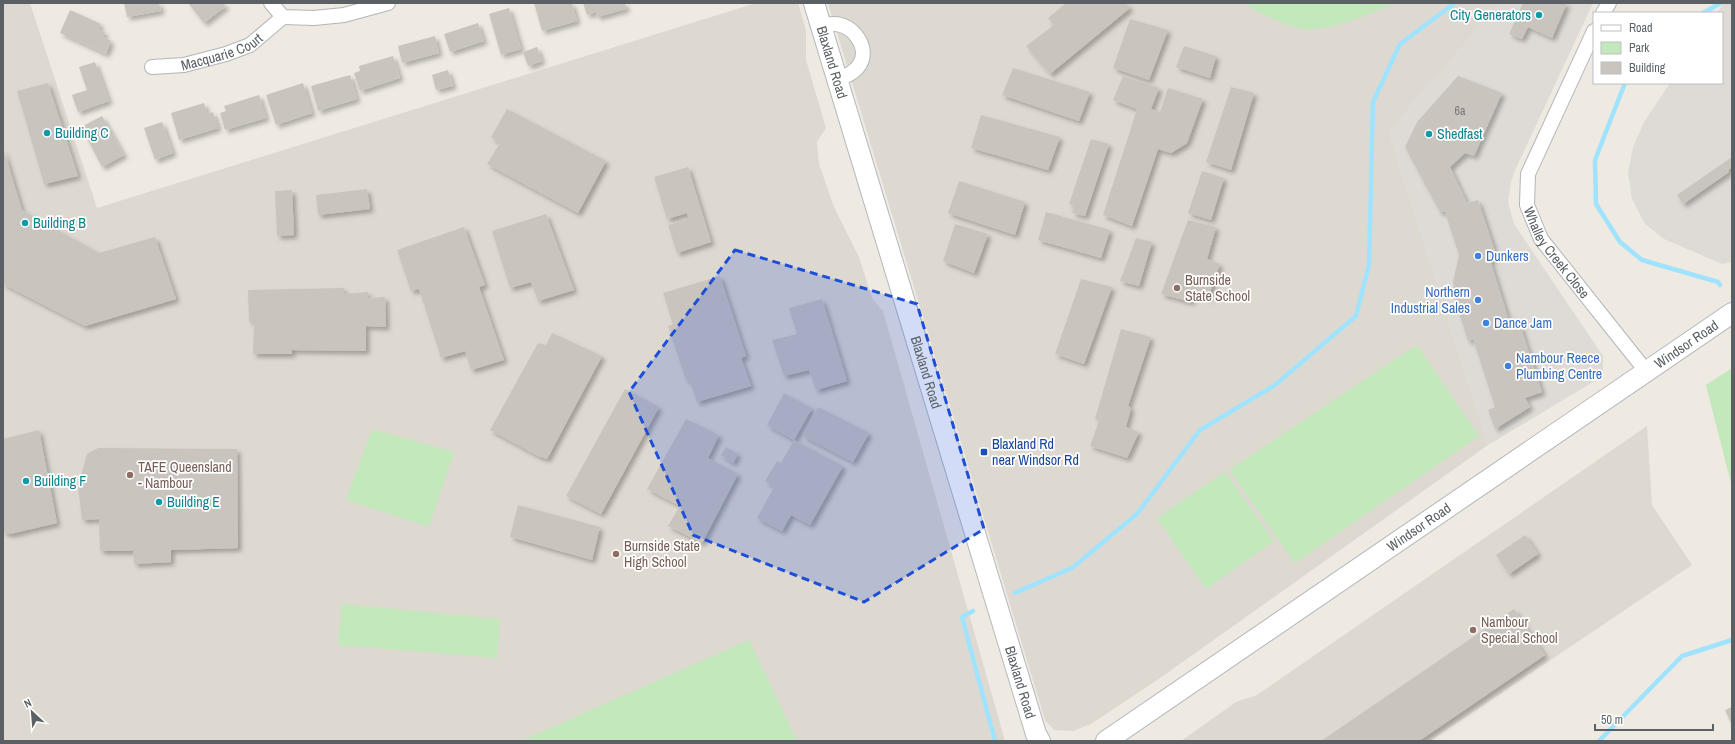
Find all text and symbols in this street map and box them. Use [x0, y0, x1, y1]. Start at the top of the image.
place label: City Generators [1450, 6, 1531, 24]
marker: City Generators [1534, 10, 1544, 20]
legend [1593, 12, 1723, 84]
text: Road [1629, 20, 1653, 36]
street label: Blaxland Road [813, 24, 851, 101]
street label: Macquarie Court [179, 29, 266, 74]
text: Park [1629, 40, 1649, 56]
text: Building [1629, 60, 1666, 76]
house number: 6a [1455, 103, 1466, 119]
place label: Building C [55, 124, 109, 142]
place label: Shedfast [1437, 125, 1482, 143]
marker: Building C [42, 128, 52, 138]
marker: Shedfast [1424, 129, 1434, 139]
street label: Whalley Creek Close [1520, 204, 1594, 302]
place label: Building B [33, 214, 86, 232]
marker: Building B [20, 218, 30, 228]
place label: Dunkers [1486, 247, 1529, 265]
marker: Dunkers [1473, 251, 1483, 261]
place label: Burnside State School [1185, 271, 1250, 305]
marker: Burnside State School [1172, 283, 1182, 293]
place label: Northern Industrial Sales [1391, 283, 1470, 317]
marker: Northern Industrial Sales [1473, 295, 1483, 305]
place label: Dance Jam [1494, 314, 1552, 332]
street label: Windsor Road [1651, 316, 1722, 372]
marker: Dance Jam [1481, 318, 1491, 328]
street label: Blaxland Road [907, 334, 946, 411]
place label: Nambour Reece Plumbing Centre [1516, 349, 1602, 383]
marker: Nambour Reece Plumbing Centre [1503, 361, 1513, 371]
place label: Blaxland Rd near Windsor Rd [992, 435, 1079, 469]
marker: Blaxland Rd near Windsor Rd [979, 447, 989, 457]
place label: TAFE Queensland - Nambour [138, 458, 232, 492]
marker: TAFE Queensland - Nambour [125, 470, 135, 480]
place label: Building F [34, 472, 86, 490]
marker: Building F [21, 476, 31, 486]
place label: Building E [167, 493, 220, 511]
marker: Building E [154, 497, 164, 507]
street label: Windsor Road [1383, 499, 1454, 555]
place label: Burnside State High School [624, 537, 700, 571]
marker: Burnside State High School [611, 549, 621, 559]
place label: Nambour Special School [1481, 613, 1558, 647]
marker: Nambour Special School [1468, 625, 1478, 635]
street label: Blaxland Road [1001, 644, 1040, 721]
north arrow [12, 692, 52, 732]
text: N [22, 695, 34, 711]
scale bar [1595, 706, 1713, 732]
text: 50 m [1601, 712, 1623, 728]

